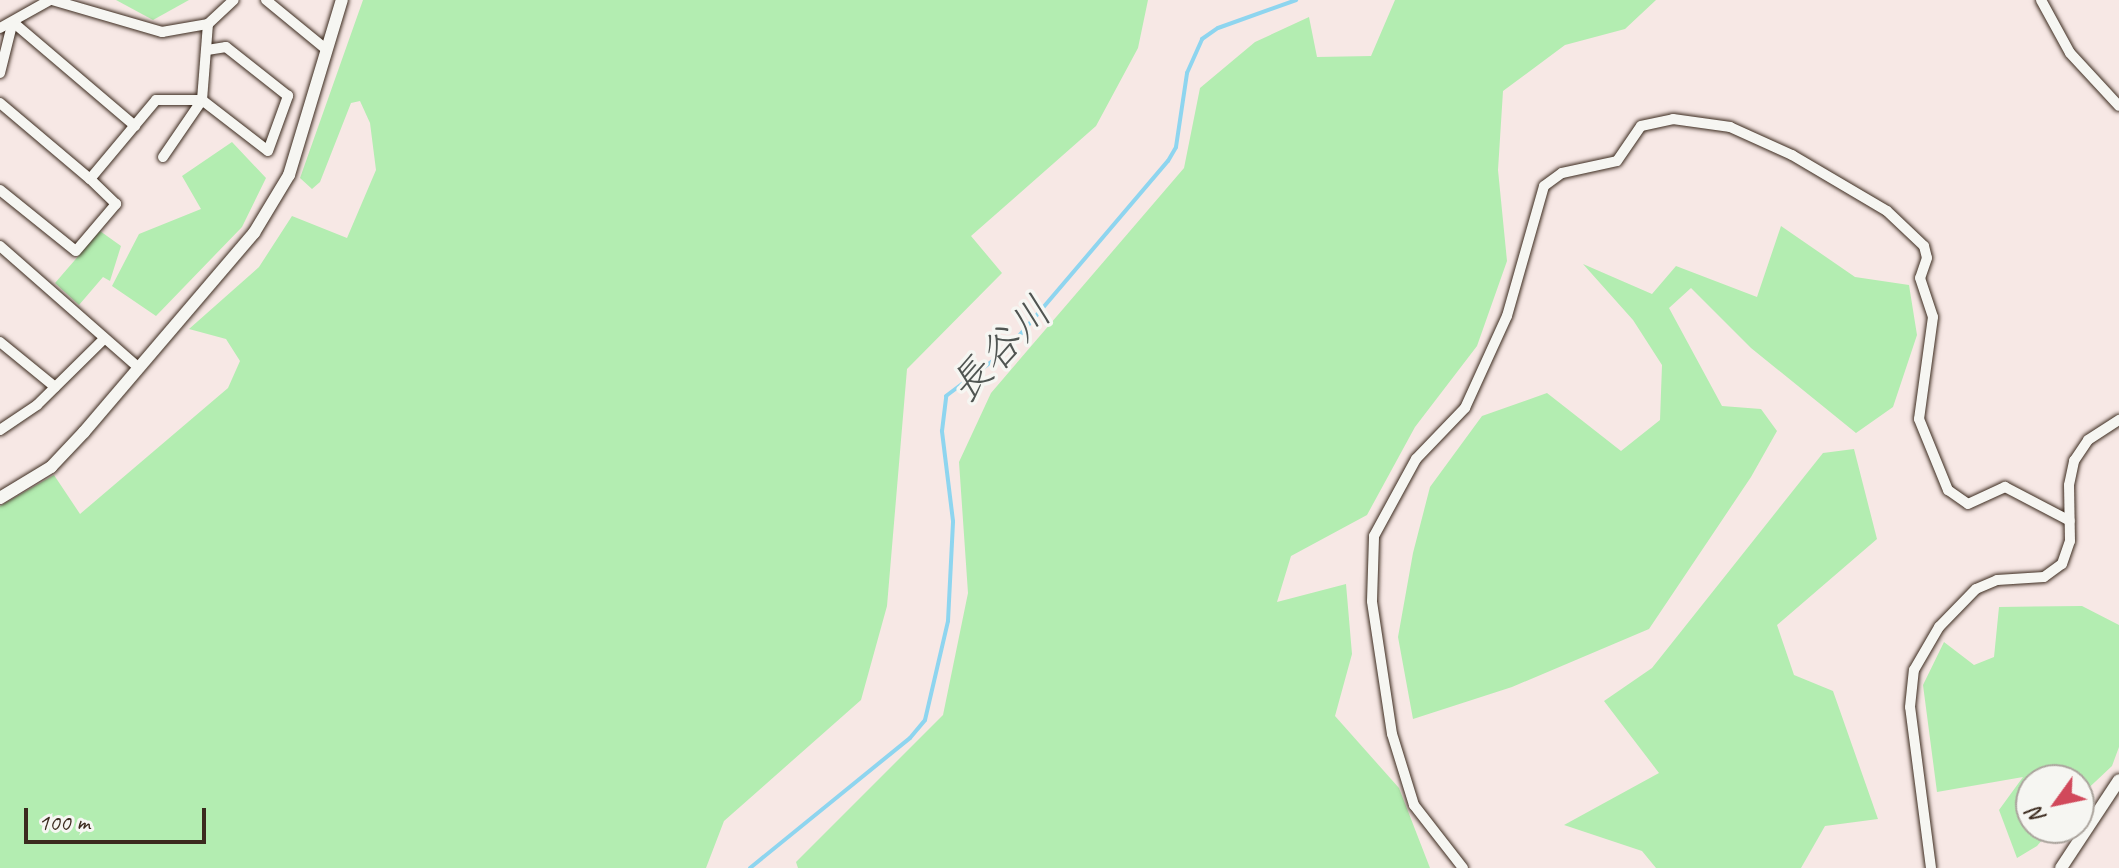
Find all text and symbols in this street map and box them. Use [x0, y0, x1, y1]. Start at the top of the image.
water label: 長谷川 [939, 287, 1063, 413]
north arrow [2015, 764, 2095, 844]
scale bar [28, 792, 210, 842]
text: N [2021, 803, 2052, 829]
text: 100 m [38, 807, 90, 837]

